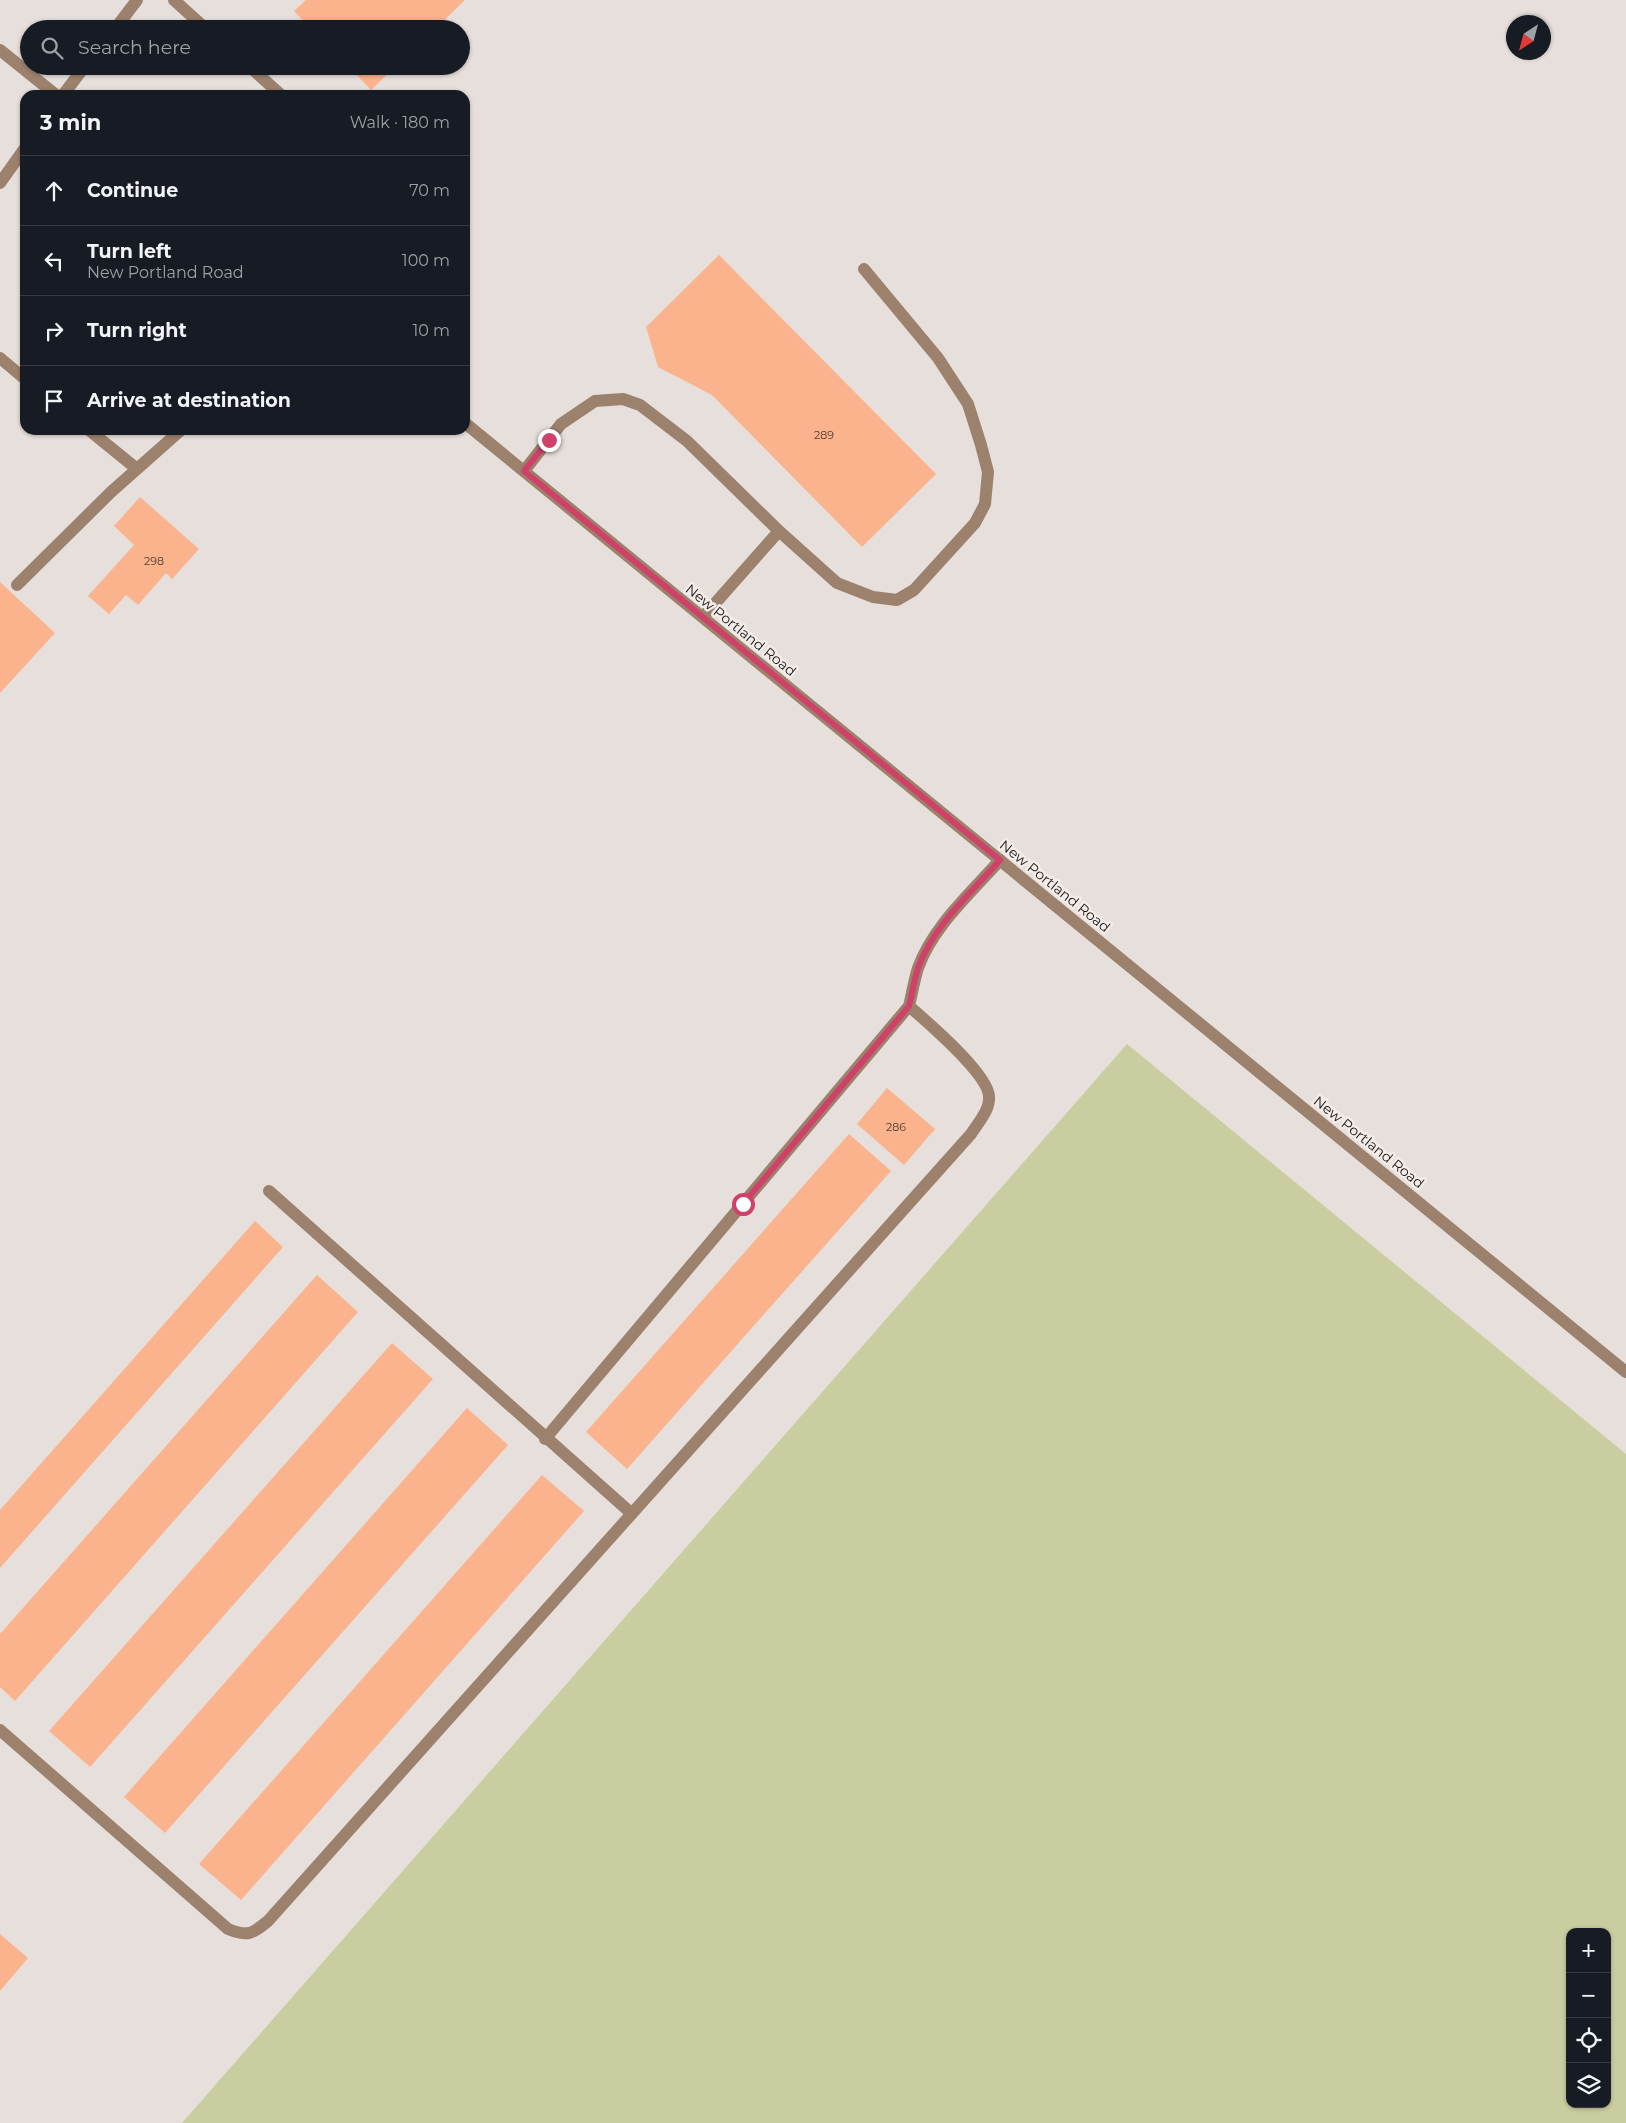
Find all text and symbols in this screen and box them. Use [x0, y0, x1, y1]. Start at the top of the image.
north arrow [1506, 15, 1551, 60]
search box [20, 20, 470, 75]
icon: search [38, 34, 66, 62]
text: Search here [78, 36, 191, 59]
text: 3 min [40, 110, 101, 135]
text: Walk · 180 m [350, 113, 450, 132]
icon: ahead [40, 177, 68, 205]
text: Continue [87, 179, 178, 202]
text: 70 m [409, 181, 450, 200]
text: Turn left [87, 240, 172, 263]
icon: left [40, 247, 68, 275]
text: 100 m [402, 251, 450, 270]
text: New Portland Road [87, 263, 244, 282]
icon: right [40, 317, 68, 345]
text: Turn right [87, 319, 187, 342]
text: 10 m [412, 321, 450, 340]
icon: arrive [40, 387, 68, 415]
text: Arrive at destination [87, 389, 291, 412]
house number: 289 [814, 428, 834, 442]
route end [538, 429, 561, 452]
house number: 298 [144, 554, 164, 568]
street label: New Portland Road [682, 580, 800, 680]
street label: New Portland Road [996, 836, 1114, 936]
street label: New Portland Road [1310, 1092, 1428, 1192]
house number: 286 [886, 1120, 906, 1134]
route start [732, 1193, 755, 1216]
map controls [1566, 1928, 1611, 2108]
button: + [1566, 1928, 1611, 1973]
button: − [1566, 1973, 1611, 2018]
button: locate [1566, 2018, 1611, 2063]
button: layers [1566, 2063, 1611, 2108]

